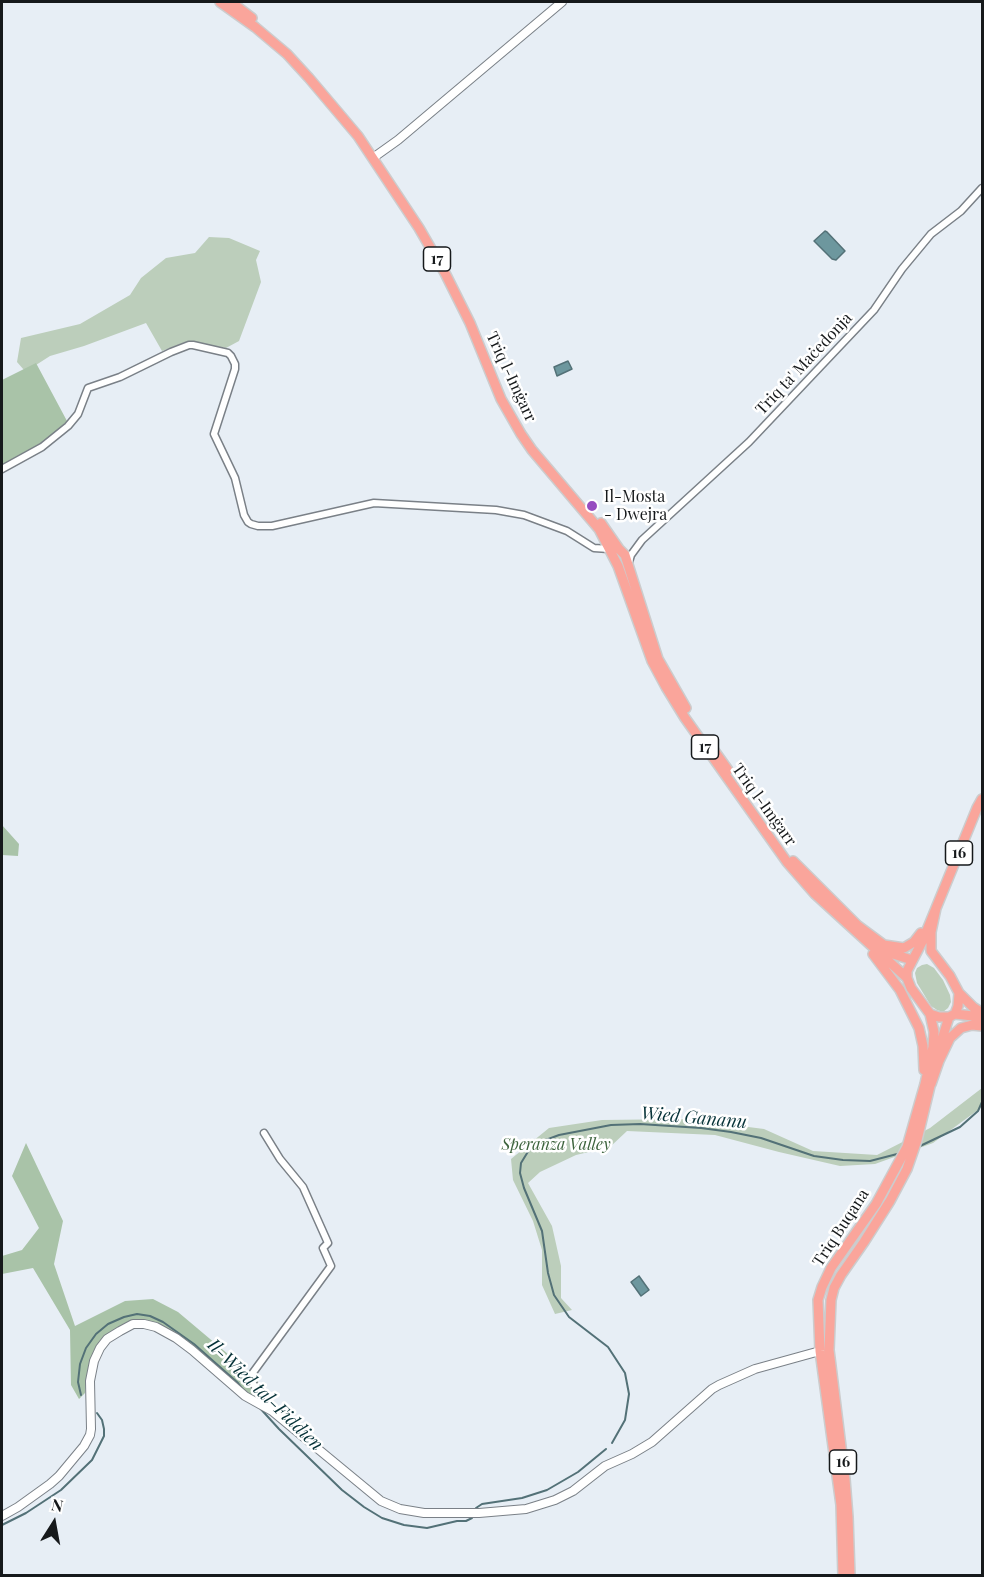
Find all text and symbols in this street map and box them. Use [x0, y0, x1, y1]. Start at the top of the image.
road number: 17 [424, 247, 450, 271]
street label: Triq ta' Maċedonja [752, 309, 856, 419]
street label: Triq l-Imġarr [482, 329, 540, 425]
place label: Il-Mosta - Dwejra [604, 487, 667, 525]
marker: Il-Mosta - Dwejra [585, 499, 599, 513]
road number: 17 [692, 735, 718, 759]
street label: Triq l-Imġarr [728, 760, 800, 850]
road number: 16 [946, 841, 972, 865]
water label: Wied Gananu [640, 1103, 748, 1133]
park label: Speranza Valley [501, 1135, 611, 1155]
street label: Triq Buqana [809, 1186, 873, 1270]
water label: Il-Wied tal-Fiddien [203, 1334, 327, 1456]
road number: 16 [830, 1450, 856, 1474]
north arrow [24, 1493, 84, 1553]
text: N [50, 1493, 65, 1516]

